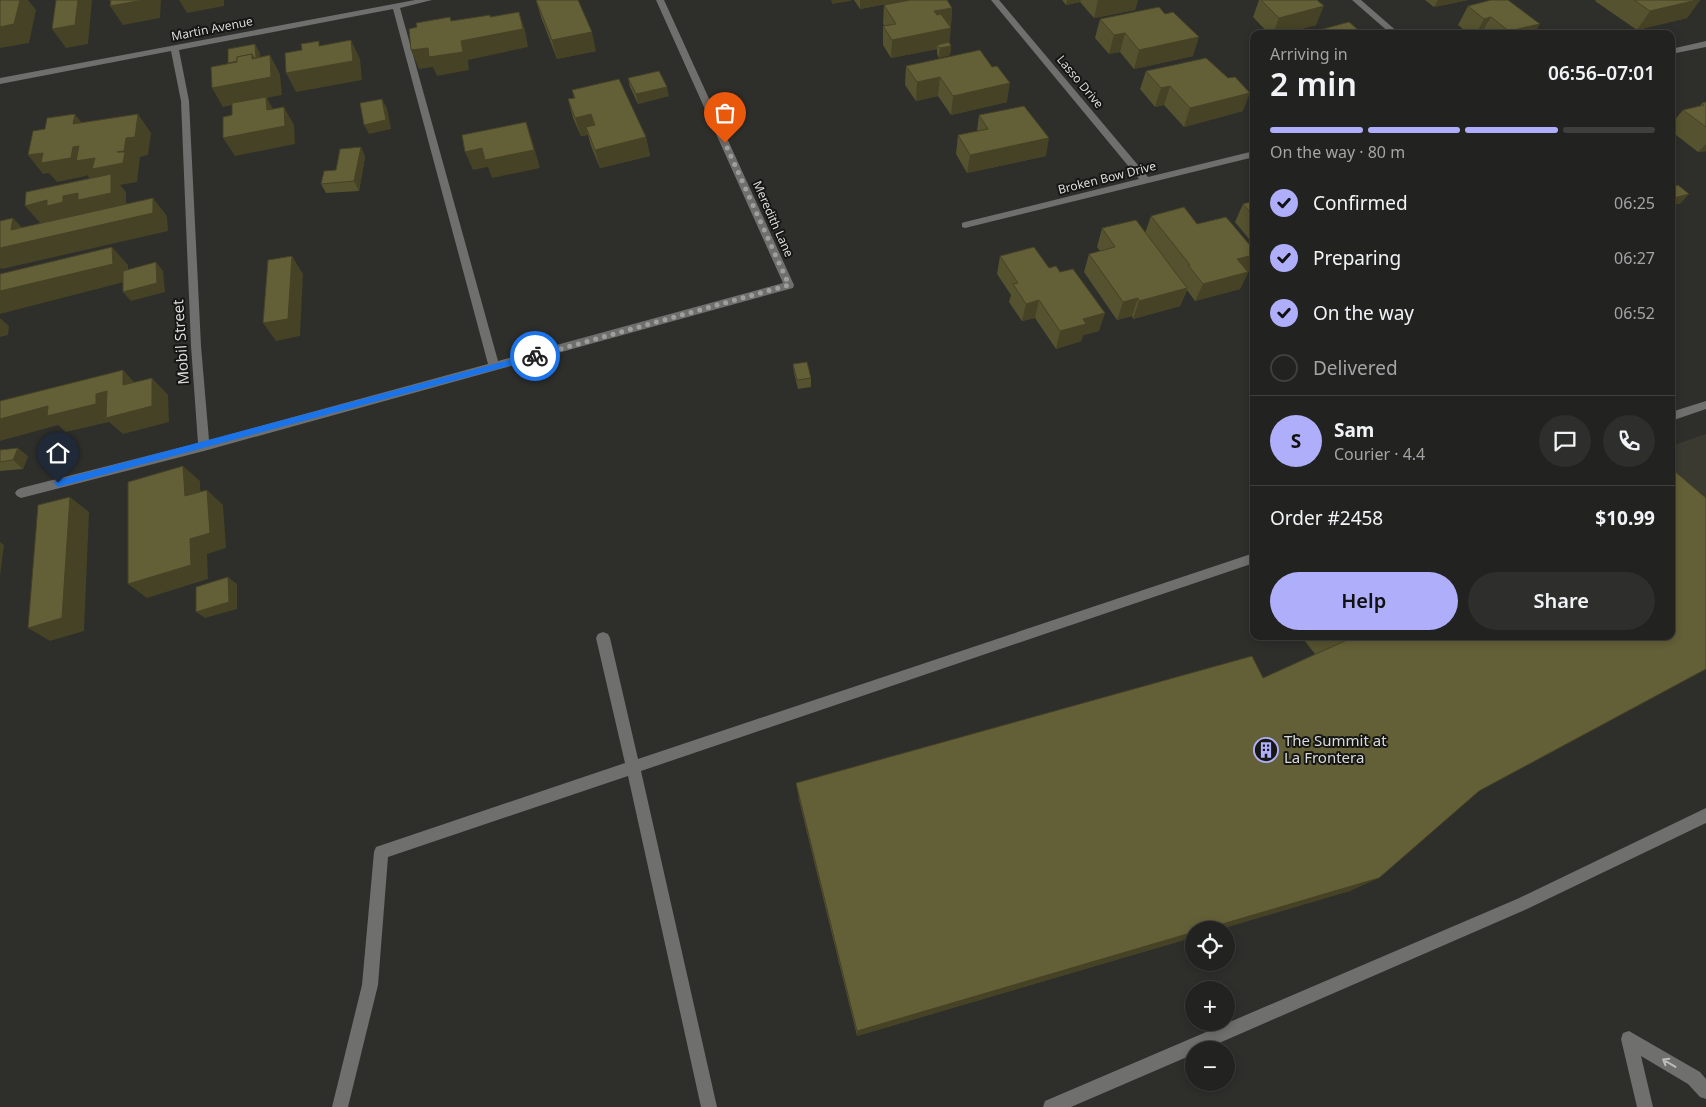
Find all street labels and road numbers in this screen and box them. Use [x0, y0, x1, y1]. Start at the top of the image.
street label: Martin Avenue [170, 12, 254, 45]
street label: Lasso Drive [1053, 51, 1108, 112]
street label: Broken Bow Drive [1056, 157, 1158, 198]
street label: Meredith Lane [749, 178, 798, 260]
street label: Mobil Street [167, 298, 193, 385]

